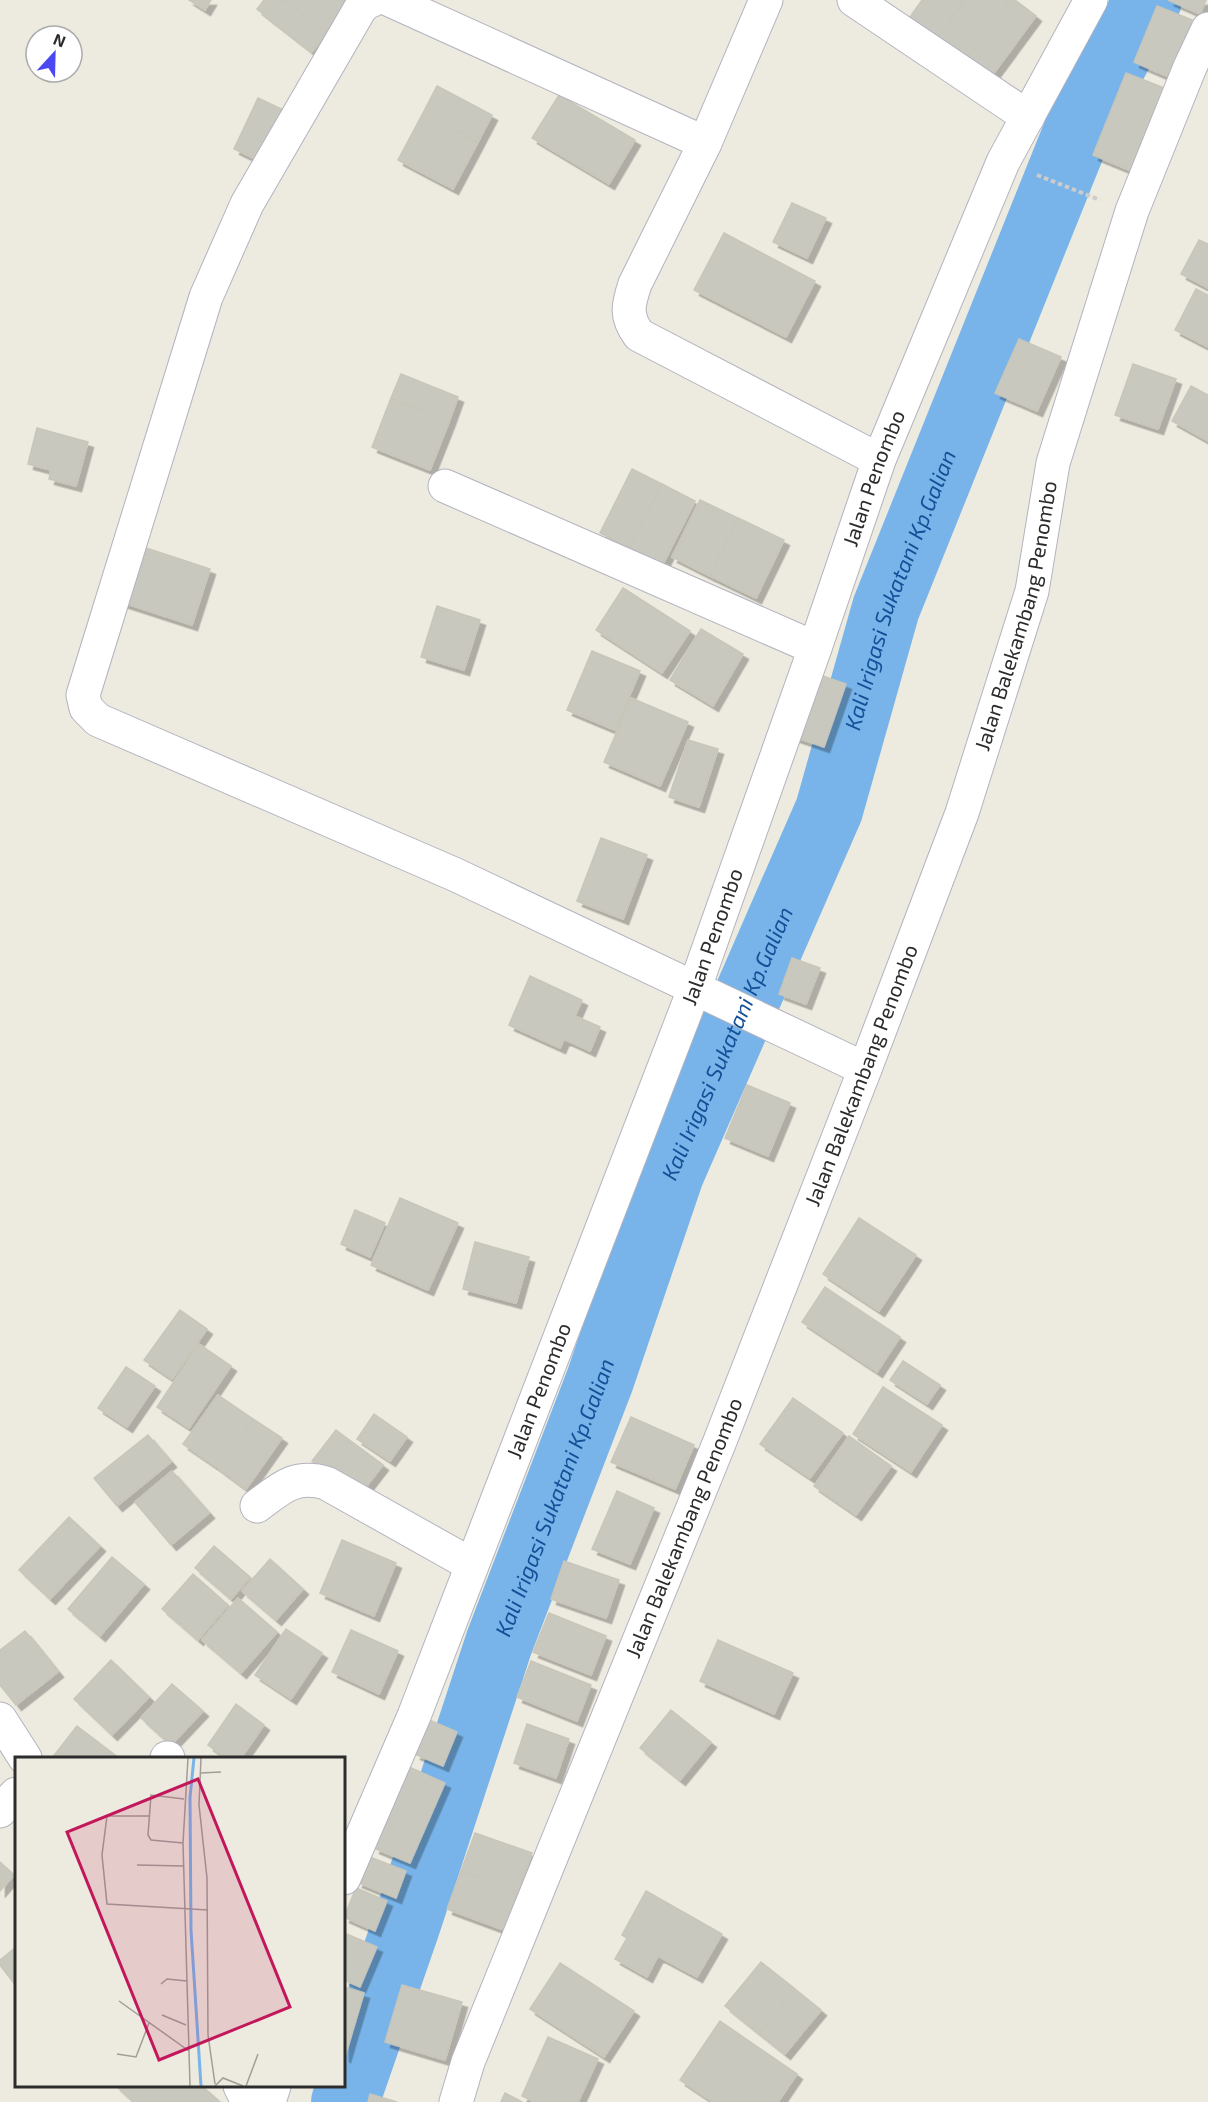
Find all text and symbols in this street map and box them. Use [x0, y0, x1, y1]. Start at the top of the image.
north arrow [24, 24, 84, 84]
text: N [51, 29, 69, 51]
street label: Jalan Penombo [837, 406, 909, 549]
water label: Kali Irigasi Sukatani Kp.Galian [838, 446, 960, 733]
street label: Jalan Balekambang Penombo [968, 479, 1061, 753]
street label: Jalan Penombo [675, 865, 747, 1008]
water label: Kali Irigasi Sukatani Kp.Galian [655, 902, 797, 1184]
street label: Jalan Balekambang Penombo [799, 941, 922, 1209]
street label: Jalan Penombo [501, 1319, 575, 1462]
water label: Kali Irigasi Sukatani Kp.Galian [489, 1355, 618, 1640]
street label: Jalan Balekambang Penombo [619, 1394, 747, 1661]
inset map [15, 1757, 345, 2087]

